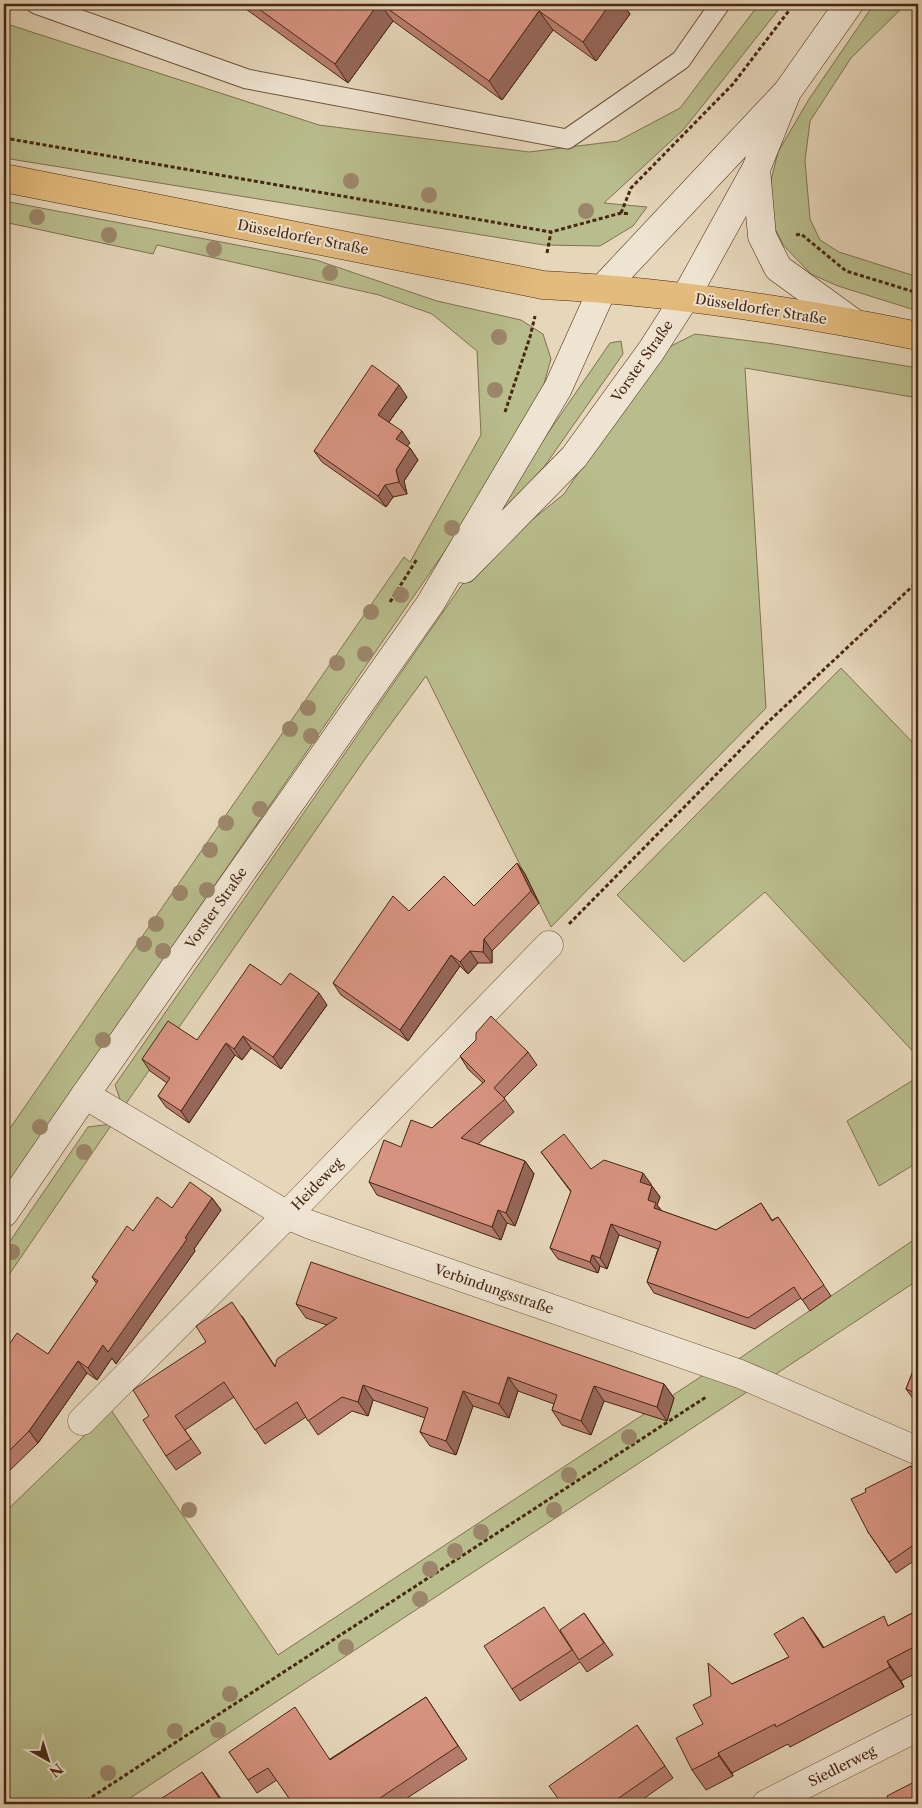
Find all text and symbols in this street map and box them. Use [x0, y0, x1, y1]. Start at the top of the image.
street label: Düsseldorfer Straße [236, 215, 370, 259]
street label: Düsseldorfer Straße [694, 290, 828, 328]
street label: Vorster Straße [607, 317, 677, 406]
street label: Vorster Straße [181, 864, 251, 953]
street label: Heideweg [287, 1153, 347, 1214]
street label: Verbindungsstraße [431, 1260, 556, 1318]
north arrow [22, 1736, 72, 1786]
street label: Siedlerweg [805, 1741, 879, 1791]
text: N [46, 1759, 67, 1781]

